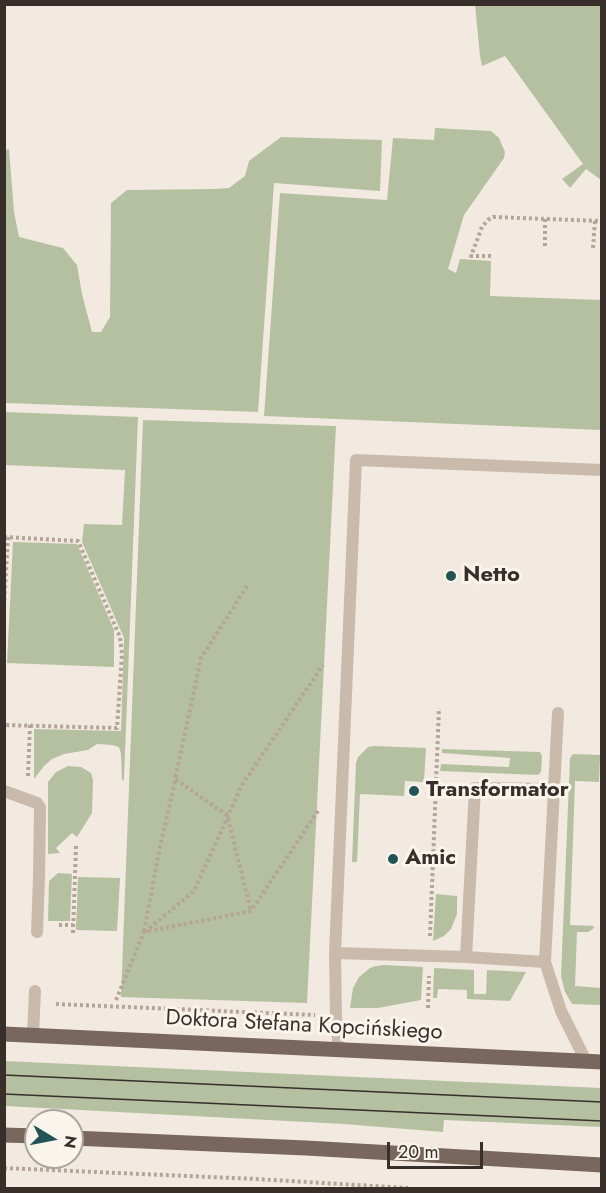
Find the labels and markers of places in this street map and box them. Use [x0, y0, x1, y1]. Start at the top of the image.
place label: Netto [463, 563, 520, 589]
marker: Netto [444, 569, 458, 583]
place label: Transformator [426, 778, 569, 804]
marker: Transformator [407, 784, 421, 798]
place label: Amic [405, 846, 456, 872]
marker: Amic [386, 852, 400, 866]

